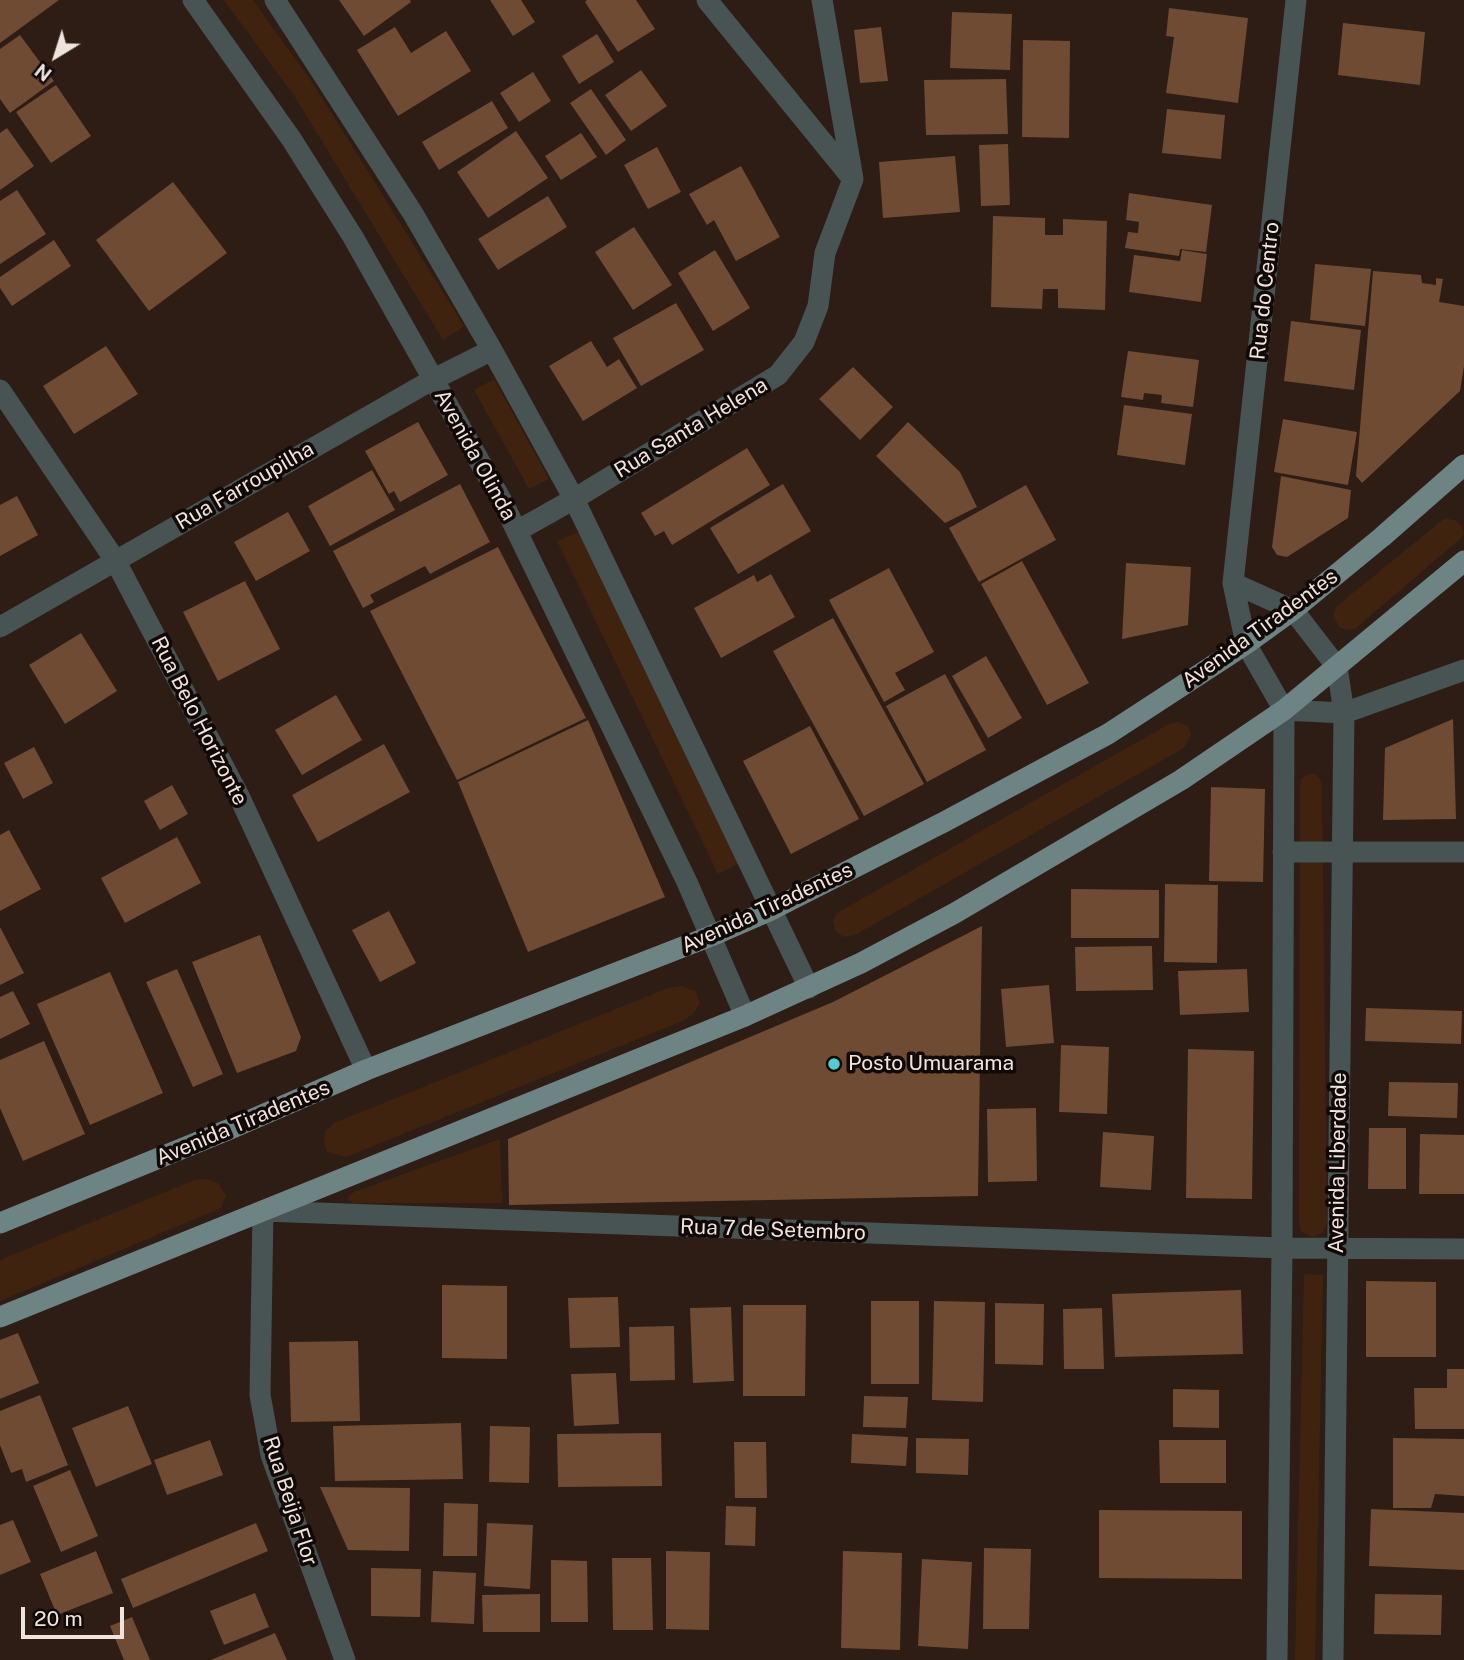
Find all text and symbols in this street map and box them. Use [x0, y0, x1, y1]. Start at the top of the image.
north arrow [21, 21, 91, 91]
text: N [30, 59, 56, 86]
street label: Rua do Centro [1245, 221, 1285, 361]
street label: Rua Santa Helena [610, 372, 772, 484]
street label: Avenida Olinda [429, 385, 521, 525]
street label: Rua Farroupilha [172, 436, 318, 536]
street label: Avenida Tiradentes [1177, 564, 1343, 694]
street label: Rua Belo Horizonte [145, 632, 253, 810]
street label: Avenida Tiradentes [677, 857, 857, 959]
place label: Posto Umuarama [848, 1051, 1014, 1077]
marker: Posto Umuarama [826, 1056, 842, 1072]
street label: Avenida Liberdade [1324, 1072, 1352, 1254]
street label: Avenida Tiradentes [152, 1075, 334, 1171]
street label: Rua 7 de Setembro [680, 1214, 866, 1246]
street label: Rua Beija Flor [257, 1433, 323, 1569]
scale bar [24, 1594, 128, 1638]
text: 20 m [34, 1606, 83, 1631]

